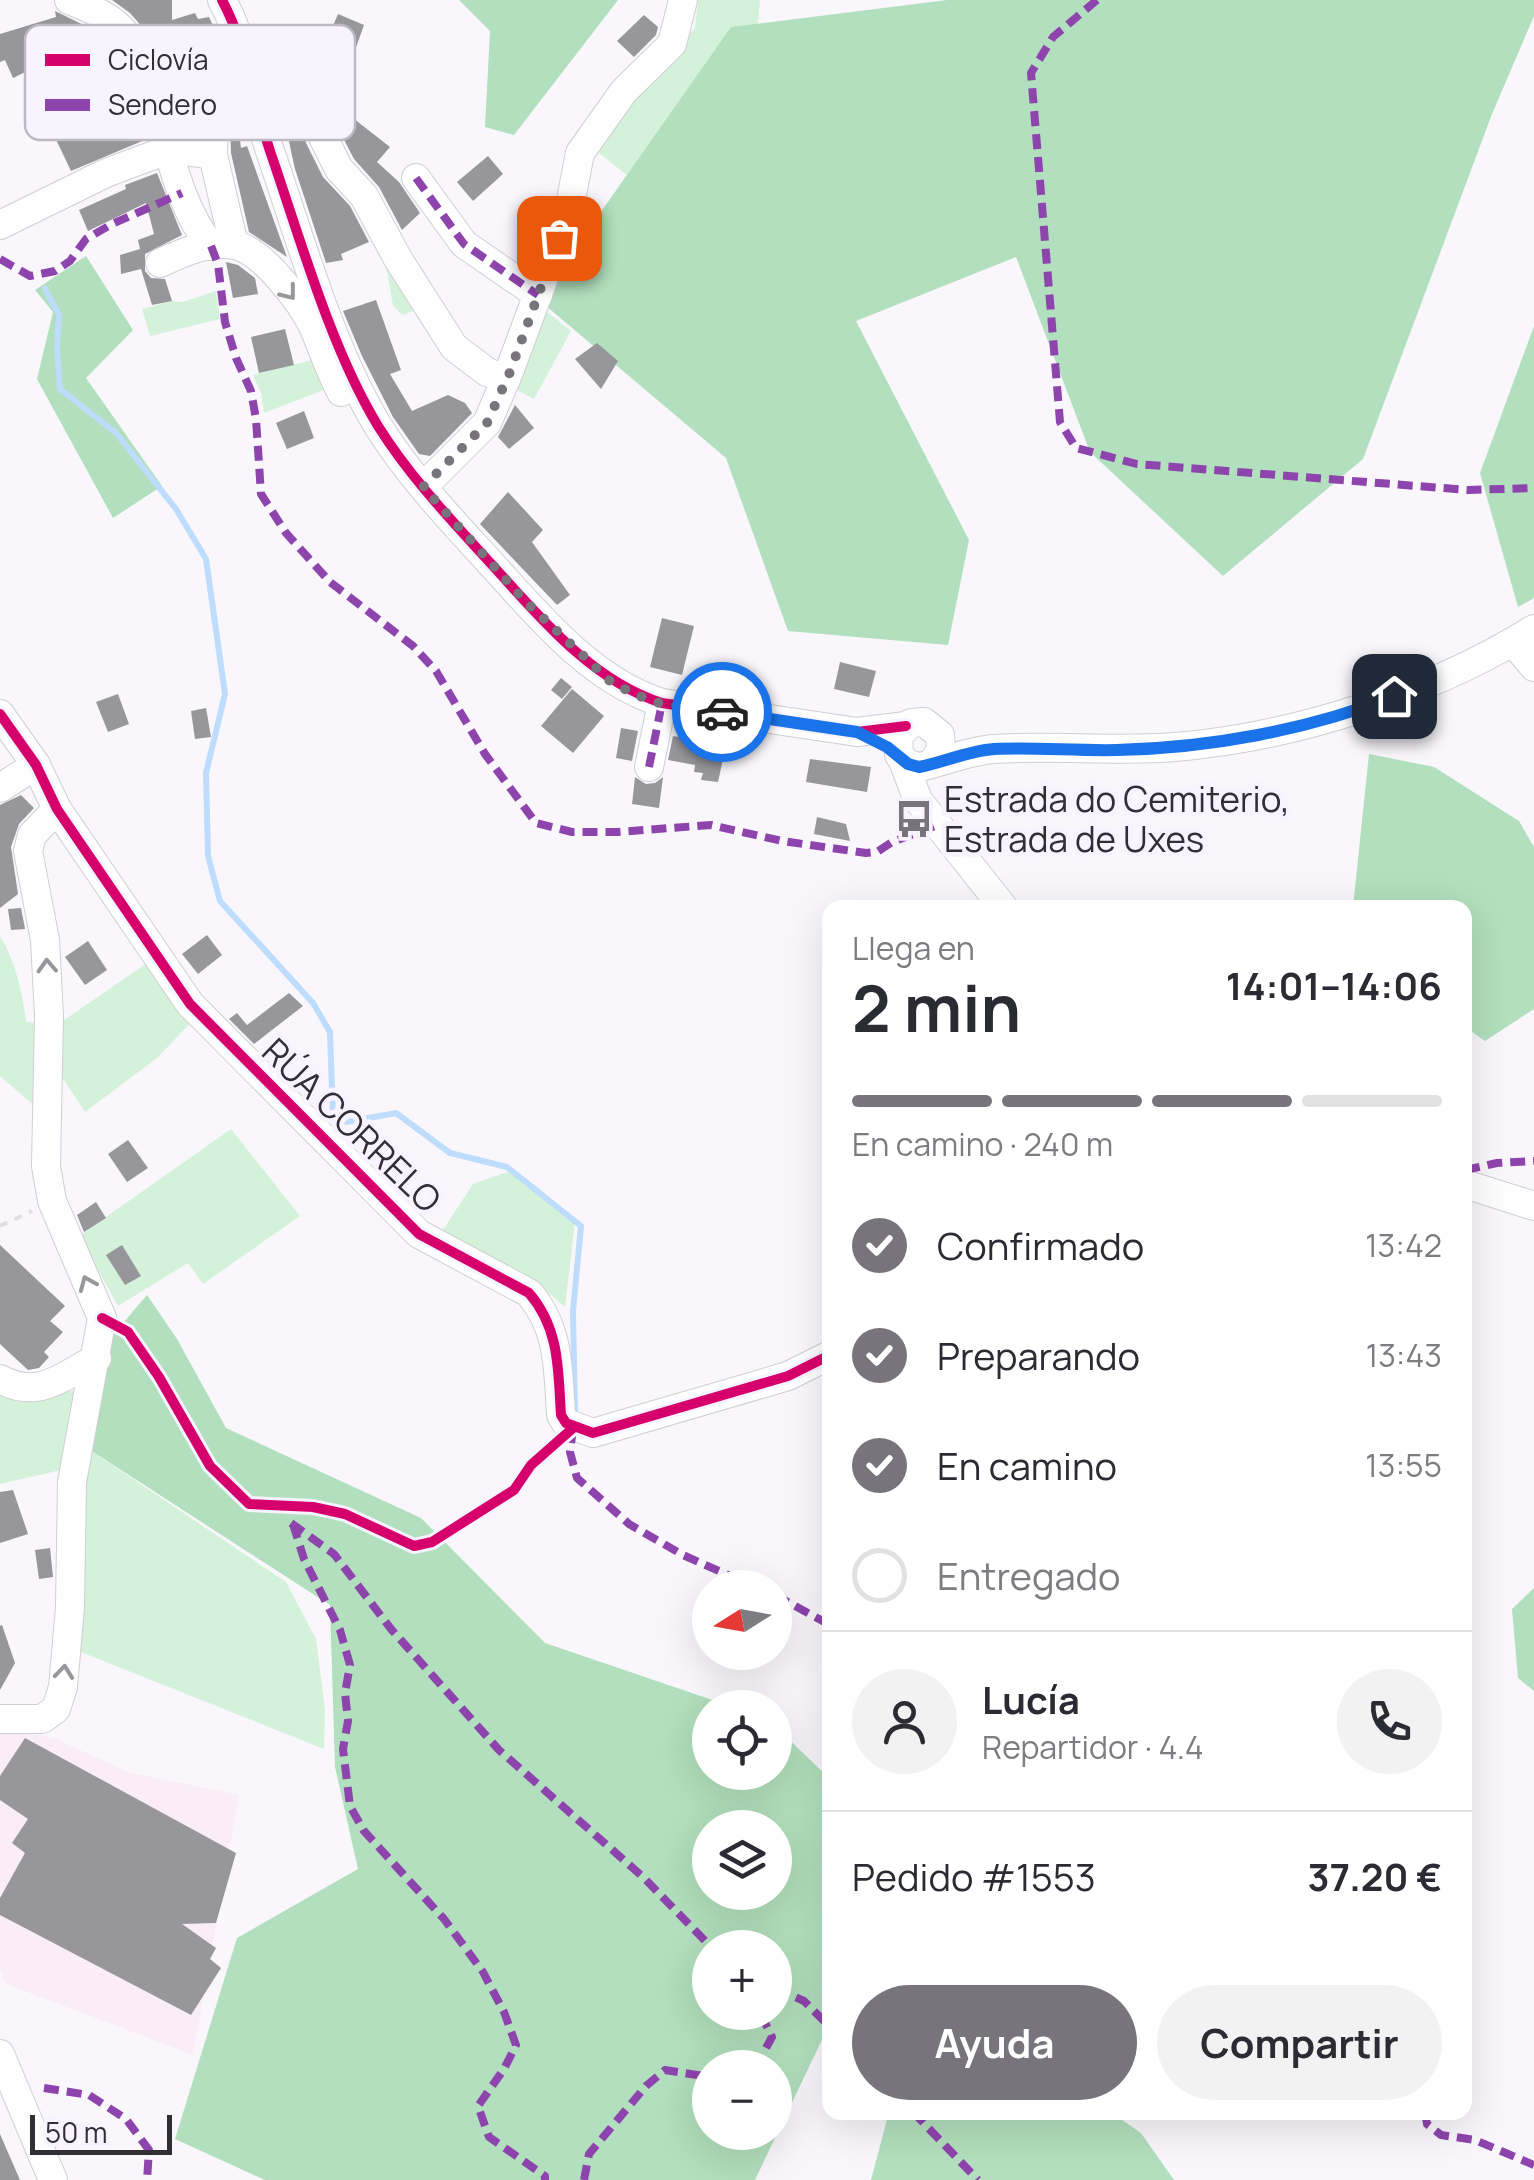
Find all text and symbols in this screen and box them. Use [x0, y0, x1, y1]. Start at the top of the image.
legend [25, 25, 355, 140]
text: Ciclovía [108, 40, 209, 78]
text: Sendero [108, 85, 217, 123]
pin [517, 196, 602, 281]
icon: bag [532, 211, 587, 266]
one-way arrow [277, 281, 295, 299]
pin [1352, 654, 1437, 739]
courier [672, 662, 772, 762]
icon: home [1367, 669, 1422, 724]
icon: car [695, 685, 750, 740]
place label: Estrada do Cemiterio, Estrada de Uxes [944, 775, 1290, 863]
bus stop icon: Estrada do Cemiterio, Estrada de Uxes [893, 798, 935, 840]
text: Llega en [852, 926, 975, 970]
one-way arrow [36, 957, 57, 973]
text: 14:01–14:06 [1226, 959, 1442, 1011]
text: 2 min [852, 963, 1021, 1052]
street label: RÚA CORRELO [252, 1027, 452, 1223]
text: En camino · 240 m [852, 1122, 1113, 1166]
icon: check [852, 1218, 907, 1273]
text: Confirmado [937, 1219, 1144, 1271]
text: 13:42 [1365, 1223, 1442, 1267]
one-way arrow [78, 1275, 98, 1293]
icon: check [852, 1328, 907, 1383]
text: Preparando [937, 1329, 1140, 1381]
text: 13:43 [1366, 1333, 1442, 1377]
icon: check [852, 1438, 907, 1493]
text: En camino [937, 1439, 1117, 1491]
text: 13:55 [1365, 1443, 1442, 1487]
text: Entregado [937, 1549, 1121, 1601]
north arrow [692, 1570, 792, 1670]
map controls [692, 1570, 792, 2150]
one-way arrow [53, 1663, 74, 1679]
button: person [852, 1669, 957, 1774]
button: phone [1337, 1669, 1442, 1774]
text: Lucía [982, 1673, 1080, 1725]
button: locate [692, 1690, 792, 1790]
text: Repartidor · 4.4 [982, 1725, 1204, 1769]
button: layers [692, 1810, 792, 1910]
text: Pedido #1553 [852, 1850, 1096, 1902]
text: 37.20 € [1308, 1850, 1442, 1902]
button: + [692, 1930, 792, 2030]
button: Ayuda [852, 1985, 1137, 2100]
button: Compartir [1157, 1985, 1442, 2100]
button: − [692, 2050, 792, 2150]
scale bar [30, 2110, 172, 2154]
text: 50 m [45, 2113, 108, 2151]

